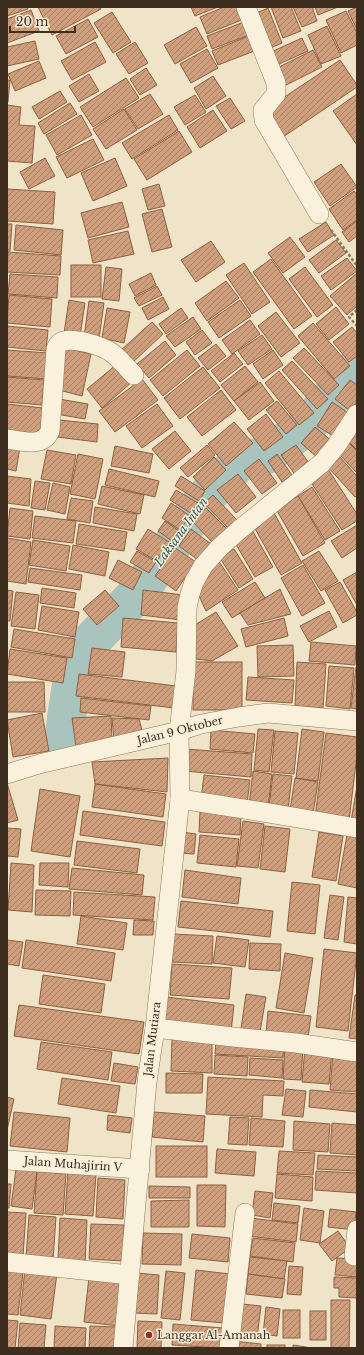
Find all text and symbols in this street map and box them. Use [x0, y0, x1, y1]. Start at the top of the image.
scale bar [10, 8, 75, 34]
text: 20 m [16, 14, 48, 29]
water label: Laksana Intan [150, 494, 211, 570]
street label: Jalan 9 Oktober [134, 712, 225, 748]
street label: Jalan Mutiara [140, 1000, 164, 1079]
street label: Jalan Muhajirin V [21, 1153, 123, 1174]
place label: Langgar Al-Amanah [157, 1328, 271, 1342]
marker: Langgar Al-Amanah [144, 1330, 154, 1340]

